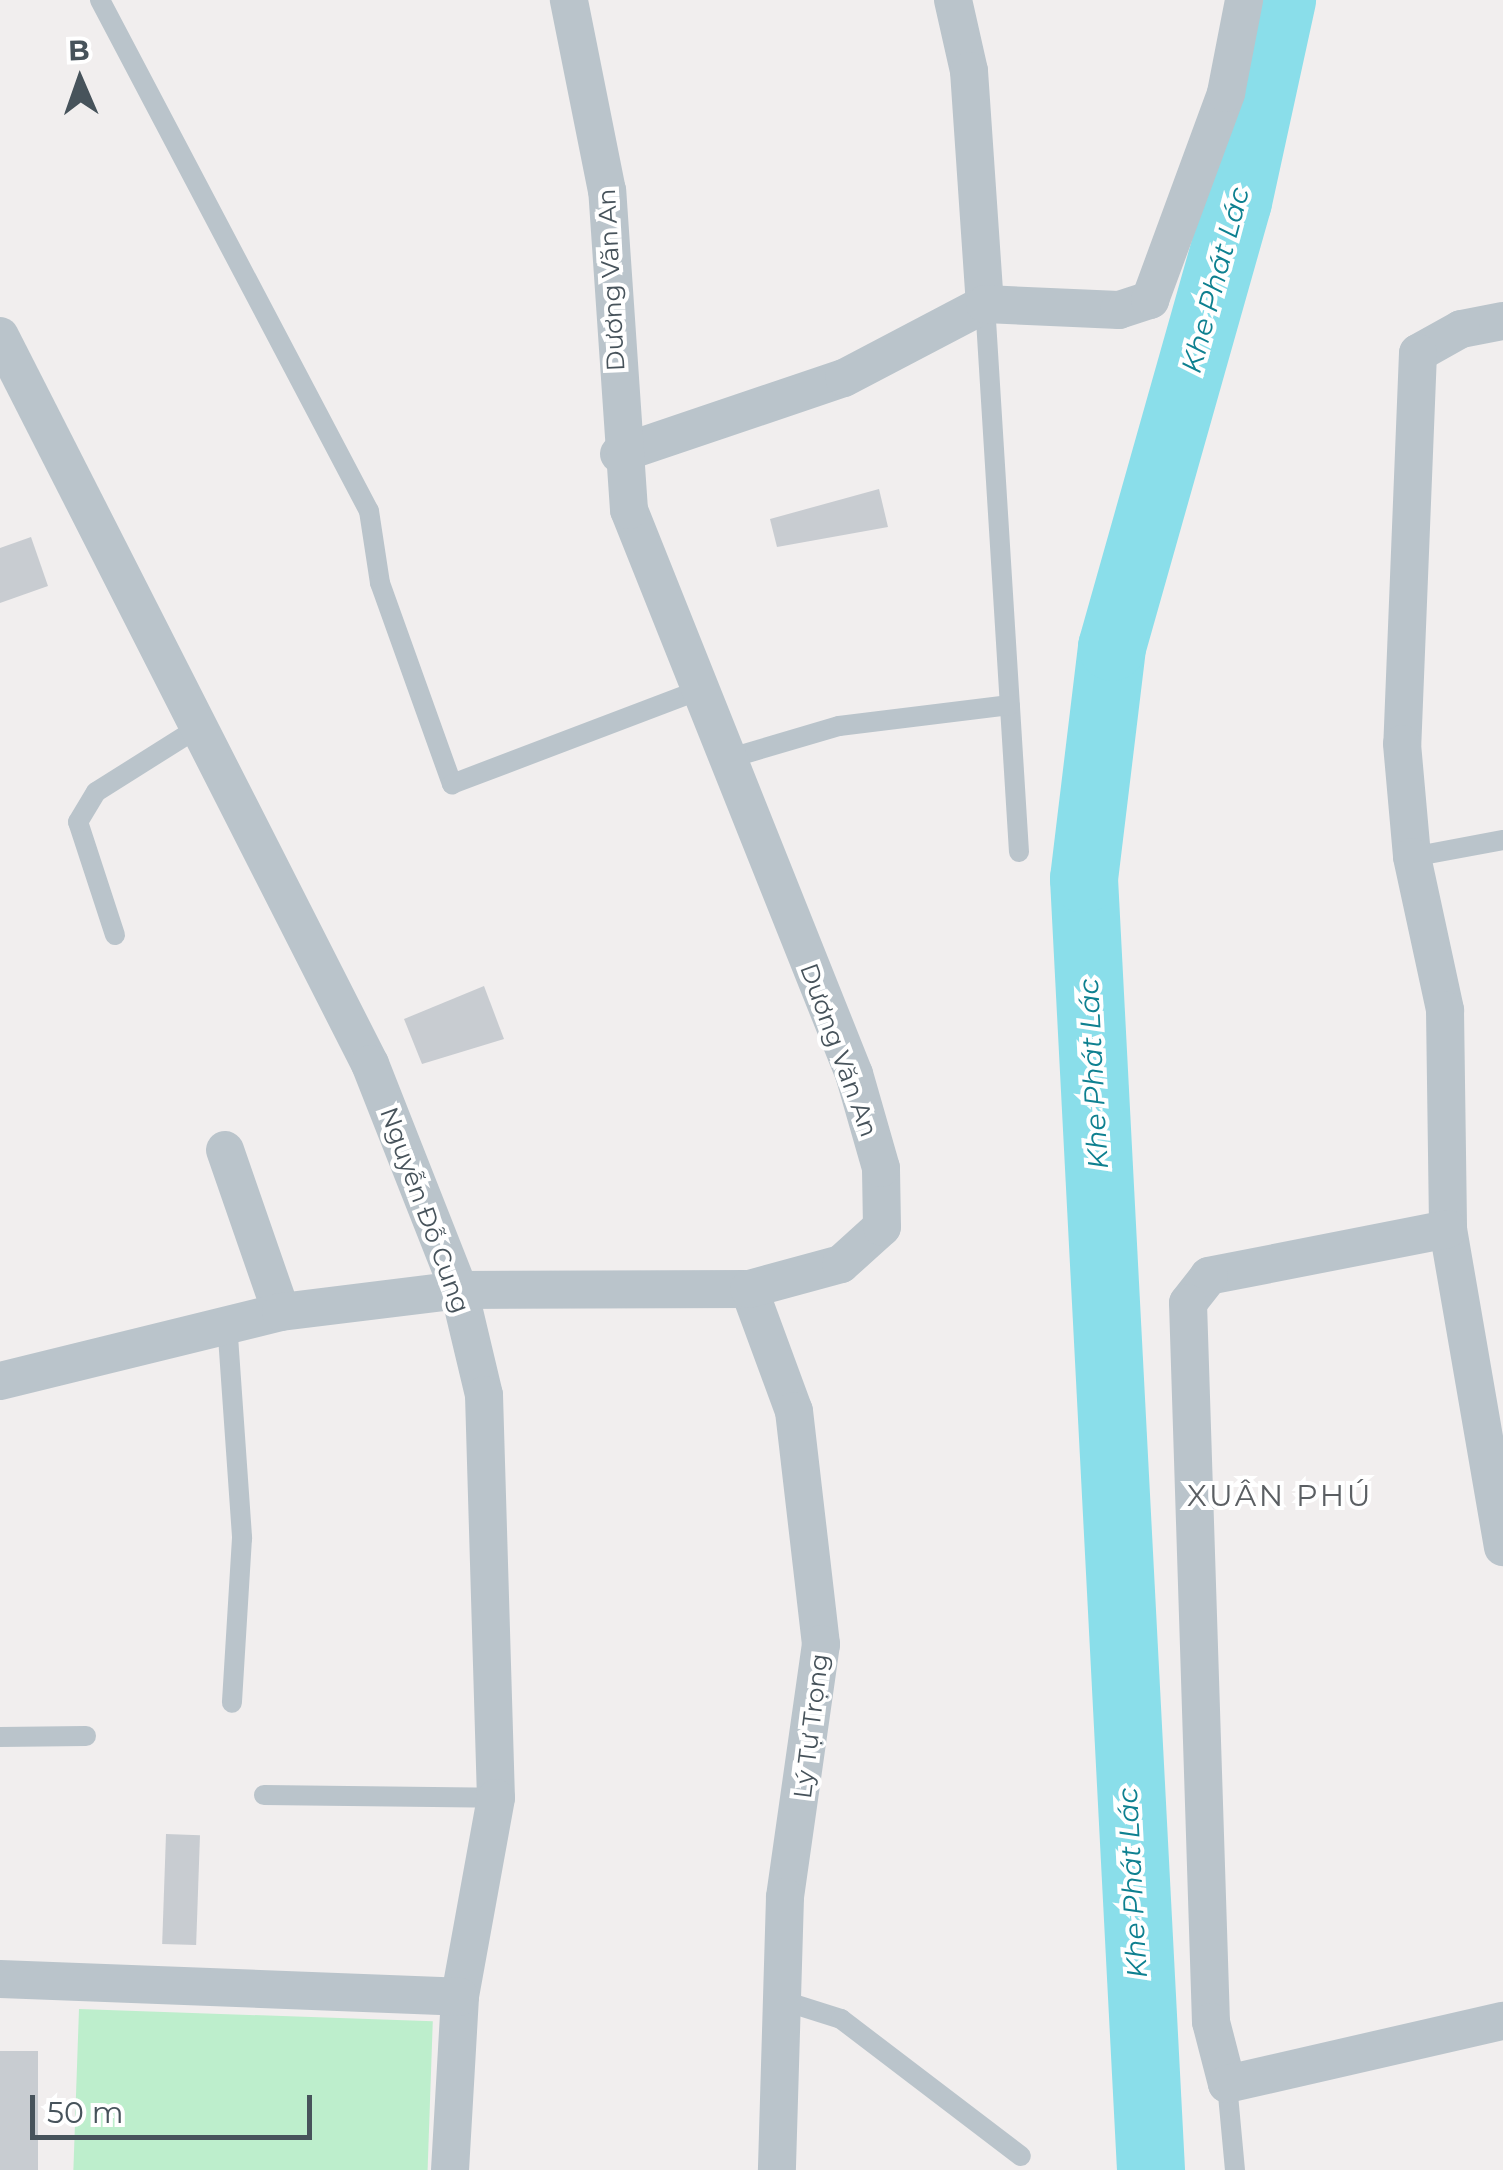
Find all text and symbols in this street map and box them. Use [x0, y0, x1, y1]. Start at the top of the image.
north arrow [30, 30, 130, 130]
text: B [68, 33, 90, 67]
water label: Khe Phát Lác [1174, 183, 1256, 377]
street label: Dương Văn An [591, 188, 631, 372]
street label: Dương Văn An [794, 959, 884, 1141]
water label: Khe Phát Lác [1071, 978, 1115, 1170]
street label: Nguyễn Đỗ Cung [374, 1103, 476, 1317]
district label: XUÂN PHÚ [1187, 1478, 1373, 1514]
street label: Lý Tự Trọng [787, 1652, 835, 1800]
water label: Khe Phát Lác [1110, 1787, 1154, 1979]
scale bar [35, 2075, 318, 2137]
text: 50 m [47, 2094, 124, 2131]

